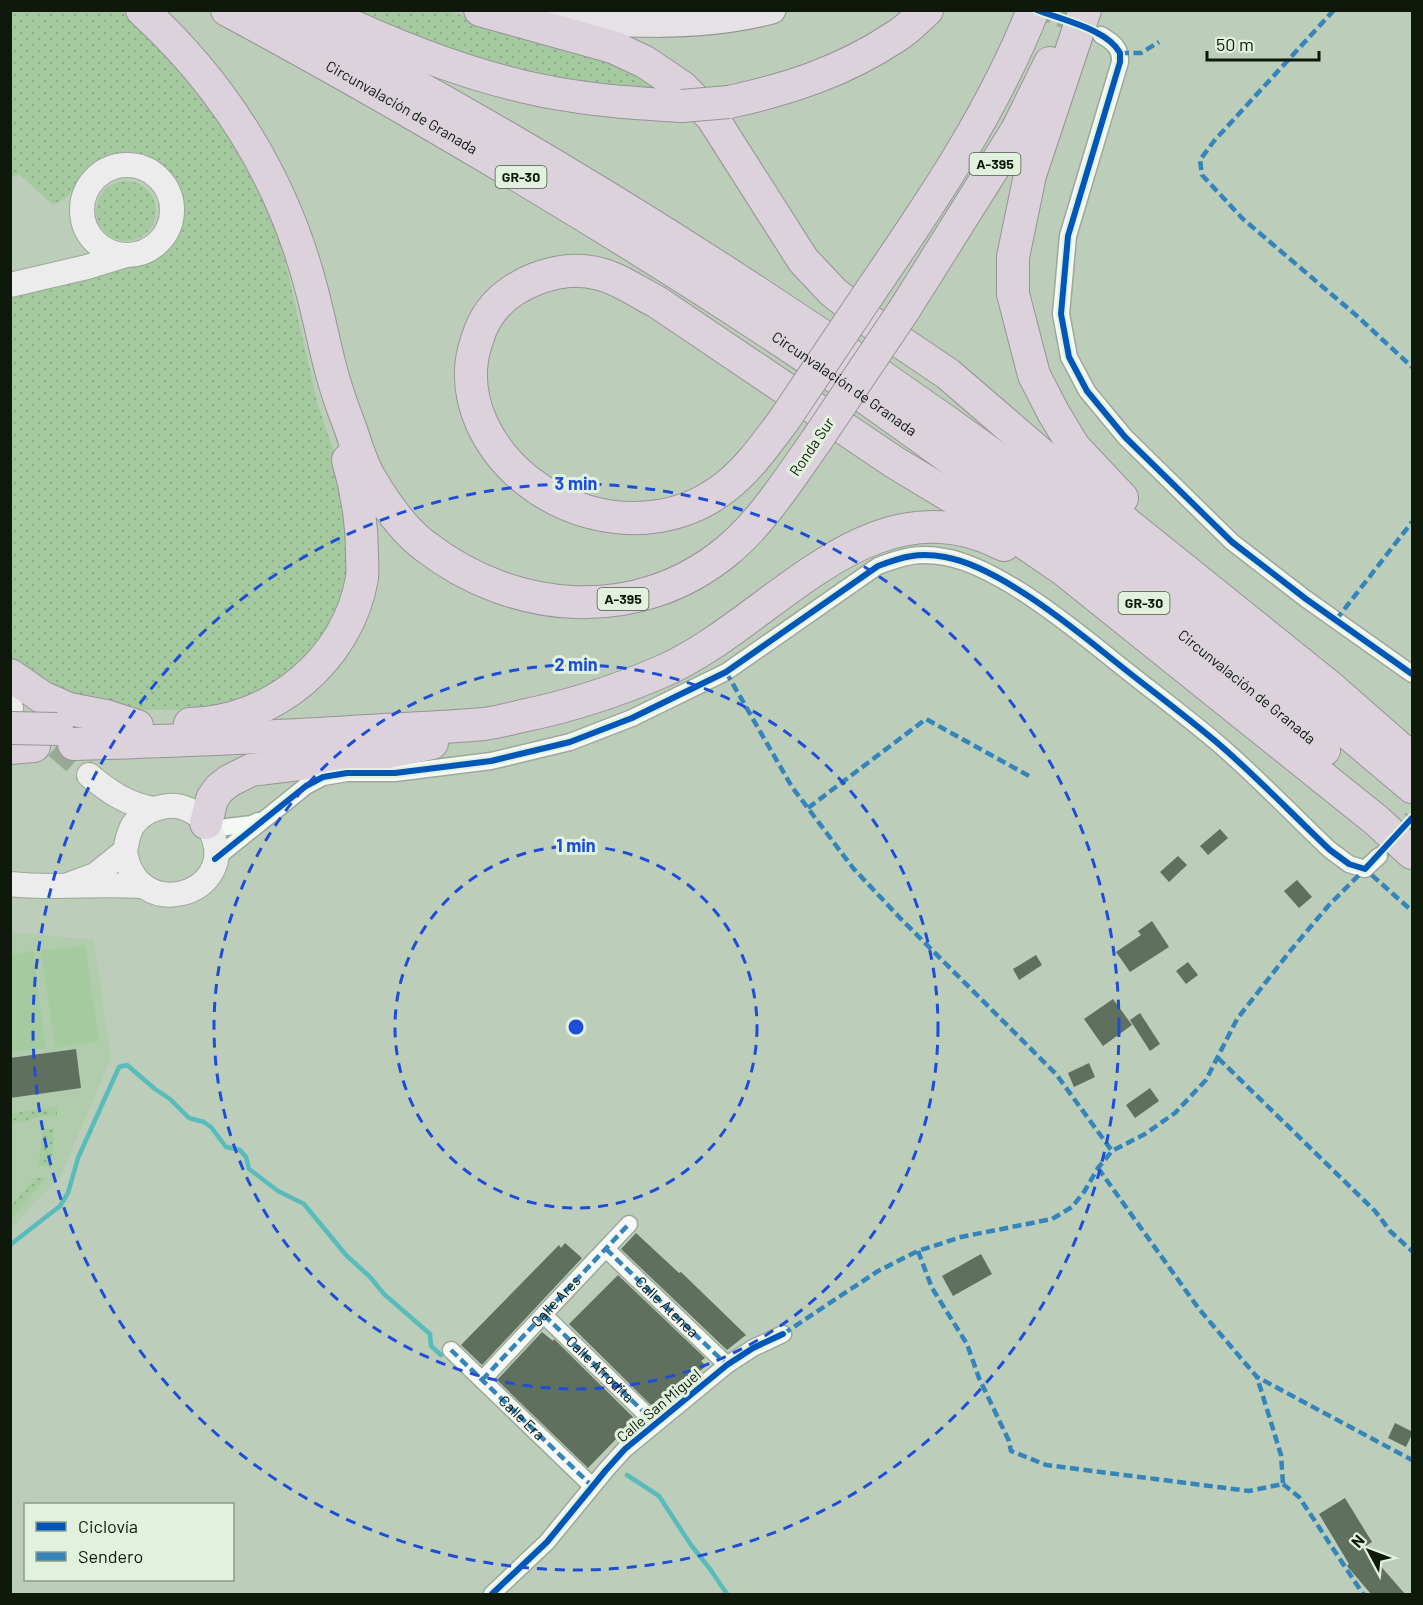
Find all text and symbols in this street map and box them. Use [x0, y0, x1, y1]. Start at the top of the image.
scale bar [1207, 24, 1320, 62]
text: 50 m [1216, 33, 1254, 55]
street label: Circunvalación de Granada [323, 56, 481, 157]
road number: A-395 [970, 153, 1020, 175]
road number: GR-30 [496, 166, 546, 188]
street label: Circunvalación de Granada [769, 327, 921, 439]
street label: Ronda Sur [785, 413, 838, 479]
text: 3 min [555, 472, 597, 494]
road number: A-395 [598, 588, 648, 610]
road number: GR-30 [1118, 592, 1170, 614]
street label: Circunvalación de Granada [1175, 625, 1320, 747]
text: 2 min [554, 653, 598, 675]
text: 1 min [556, 834, 596, 856]
centre of rings [566, 1017, 586, 1037]
street label: Calle Ares [527, 1271, 584, 1330]
street label: Calle Atenea [632, 1272, 703, 1341]
street label: Calle Afrodita [563, 1332, 638, 1406]
street label: Calle San Miguel [613, 1365, 704, 1446]
street label: Calle Era [496, 1391, 549, 1444]
legend [24, 1503, 234, 1581]
text: Ciclovía [78, 1515, 138, 1537]
north arrow [1339, 1521, 1399, 1581]
text: N [1347, 1531, 1368, 1551]
text: Sendero [78, 1545, 143, 1567]

